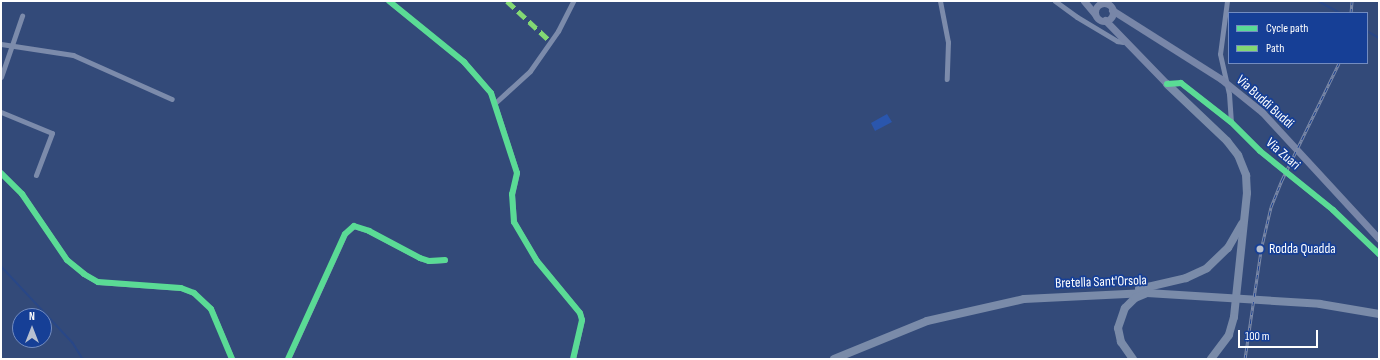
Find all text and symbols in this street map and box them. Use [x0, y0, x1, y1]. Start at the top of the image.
legend [1228, 12, 1368, 64]
text: Cycle path [1266, 21, 1308, 36]
text: Path [1266, 41, 1284, 56]
street label: Via Buddi Buddi [1233, 72, 1297, 132]
street label: Via Zuari [1262, 135, 1304, 173]
place label: Rodda Quadda [1269, 241, 1336, 257]
marker: Rodda Quadda [1254, 243, 1266, 255]
street label: Bretella Sant'Orsola [1055, 272, 1147, 292]
north arrow [12, 308, 52, 348]
text: N [29, 310, 35, 323]
scale bar [1240, 322, 1320, 348]
text: 100 m [1245, 329, 1270, 344]

